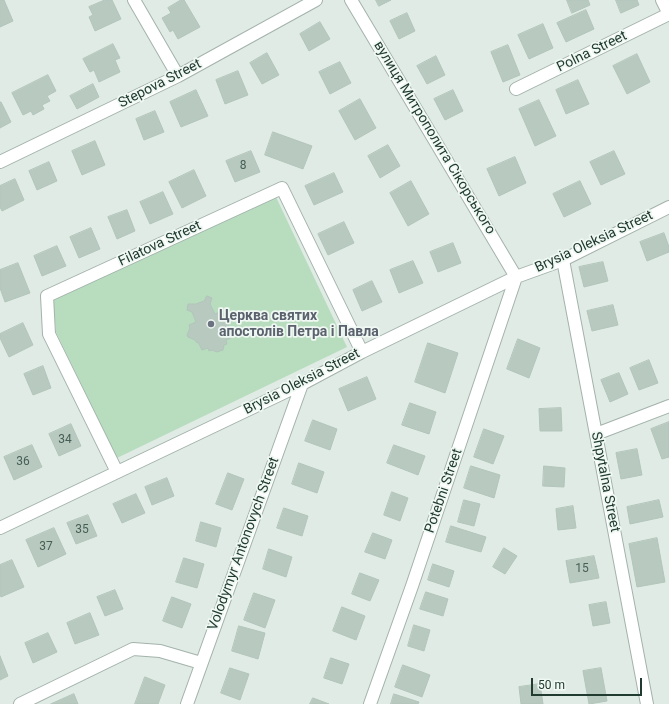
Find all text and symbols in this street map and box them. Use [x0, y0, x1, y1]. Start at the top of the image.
street label: Polna Street [554, 28, 630, 76]
street label: вулиця Митрополита Сікорського [369, 38, 499, 238]
street label: Stepova Street [116, 56, 204, 112]
house number: 8 [240, 159, 246, 173]
street label: Brysia Oleksia Street [532, 207, 656, 277]
street label: Filatova Street [116, 218, 204, 270]
place label: Церква святих апостолів Петра і Павла [219, 308, 379, 340]
marker: Церква святих апостолів Петра і Павла [206, 319, 216, 329]
street label: Brysia Oleksia Street [241, 345, 363, 419]
street label: Shpytalna Street [587, 430, 623, 534]
house number: 34 [58, 433, 72, 447]
street label: Potebni Street [422, 447, 466, 535]
house number: 36 [16, 455, 30, 469]
street label: Volodymyr Antonovych Street [205, 455, 283, 633]
house number: 35 [75, 523, 89, 537]
house number: 37 [39, 540, 53, 554]
house number: 15 [575, 562, 589, 576]
scale bar [533, 670, 644, 696]
text: 50 m [538, 678, 565, 692]

